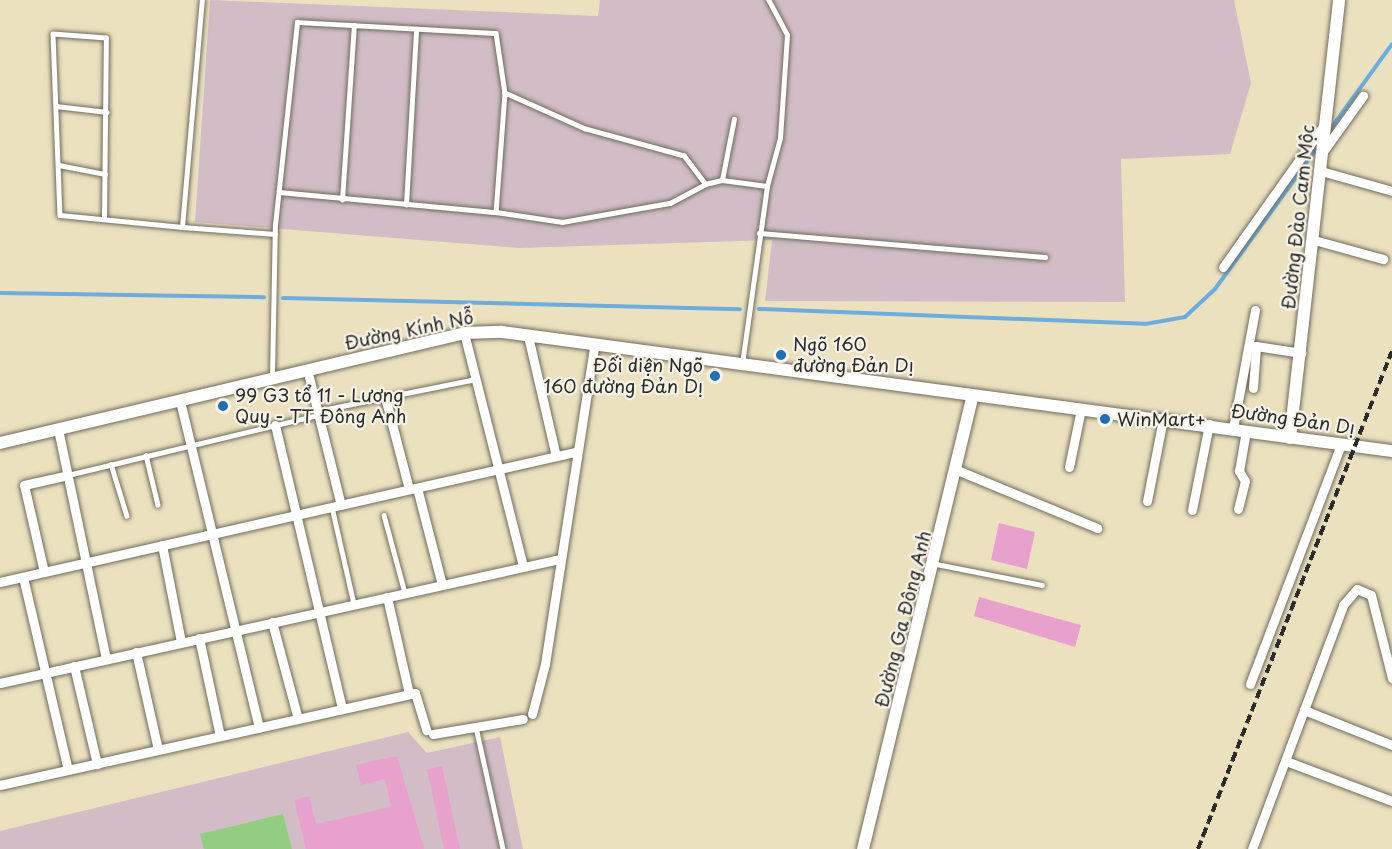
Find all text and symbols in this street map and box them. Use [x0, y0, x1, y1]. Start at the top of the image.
street label: Đường Đào Cam Mộc [1277, 123, 1319, 311]
street label: Đường Kính Nỗ [342, 306, 476, 354]
place label: Ngõ 160 đường Đản Dị [793, 334, 913, 376]
marker: Ngõ 160 đường Đản Dị [774, 348, 788, 362]
place label: Đối diện Ngõ 160 đường Đản Dị [543, 355, 703, 398]
marker: Đối diện Ngõ 160 đường Đản Dị [708, 369, 722, 383]
place label: 99 G3 tổ 11 - Lương Quy - TT Đông Anh [235, 385, 407, 428]
marker: 99 G3 tổ 11 - Lương Quy - TT Đông Anh [216, 399, 230, 413]
street label: Đường Đản Dị [1230, 400, 1356, 438]
place label: WinMart+ [1117, 408, 1206, 430]
marker: WinMart+ [1098, 412, 1112, 426]
street label: Đường Ga Đông Anh [871, 528, 935, 710]

